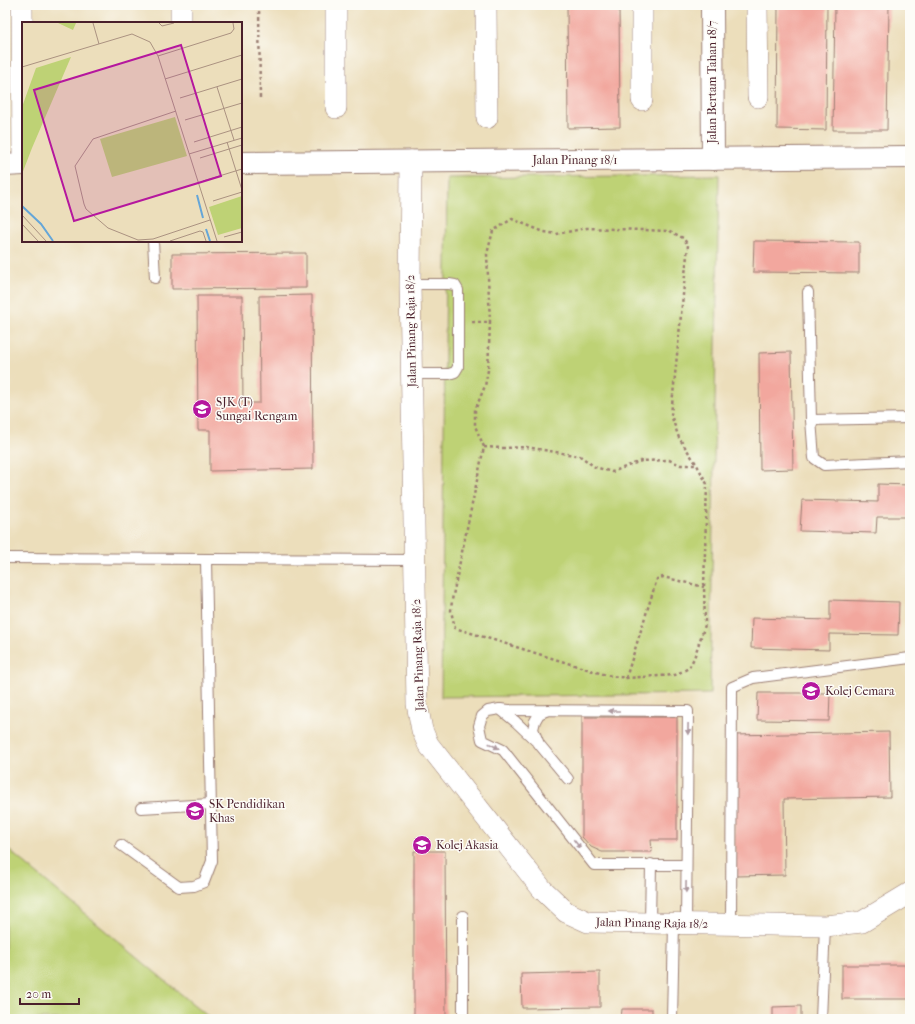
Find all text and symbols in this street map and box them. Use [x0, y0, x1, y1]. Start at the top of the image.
street label: Jalan Bertam Tahan 18/7 [705, 20, 719, 144]
inset map [22, 22, 242, 242]
street label: Jalan Pinang 18/1 [532, 153, 617, 167]
street label: Jalan Pinang Raja 18/2 [403, 275, 419, 388]
place label: SJK (T) Sungai Rengam [216, 395, 297, 423]
school or university icon: SJK (T) Sungai Rengam [191, 398, 213, 420]
street label: Jalan Pinang Raja 18/2 [409, 599, 427, 712]
school or university icon: Kolej Cemara [800, 680, 822, 702]
place label: Kolej Cemara [825, 684, 895, 698]
one-way arrow [607, 708, 620, 714]
one-way arrow [685, 723, 691, 736]
one-way arrow [488, 742, 500, 749]
place label: SK Pendidikan Khas [209, 797, 285, 825]
school or university icon: SK Pendidikan Khas [184, 800, 206, 822]
school or university icon: Kolej Akasia [411, 834, 433, 856]
place label: Kolej Akasia [436, 838, 499, 852]
one-way arrow [573, 839, 582, 850]
one-way arrow [683, 881, 689, 894]
street label: Jalan Pinang Raja 18/2 [595, 915, 708, 931]
scale bar [20, 980, 79, 1006]
text: 20 m [26, 987, 51, 1001]

